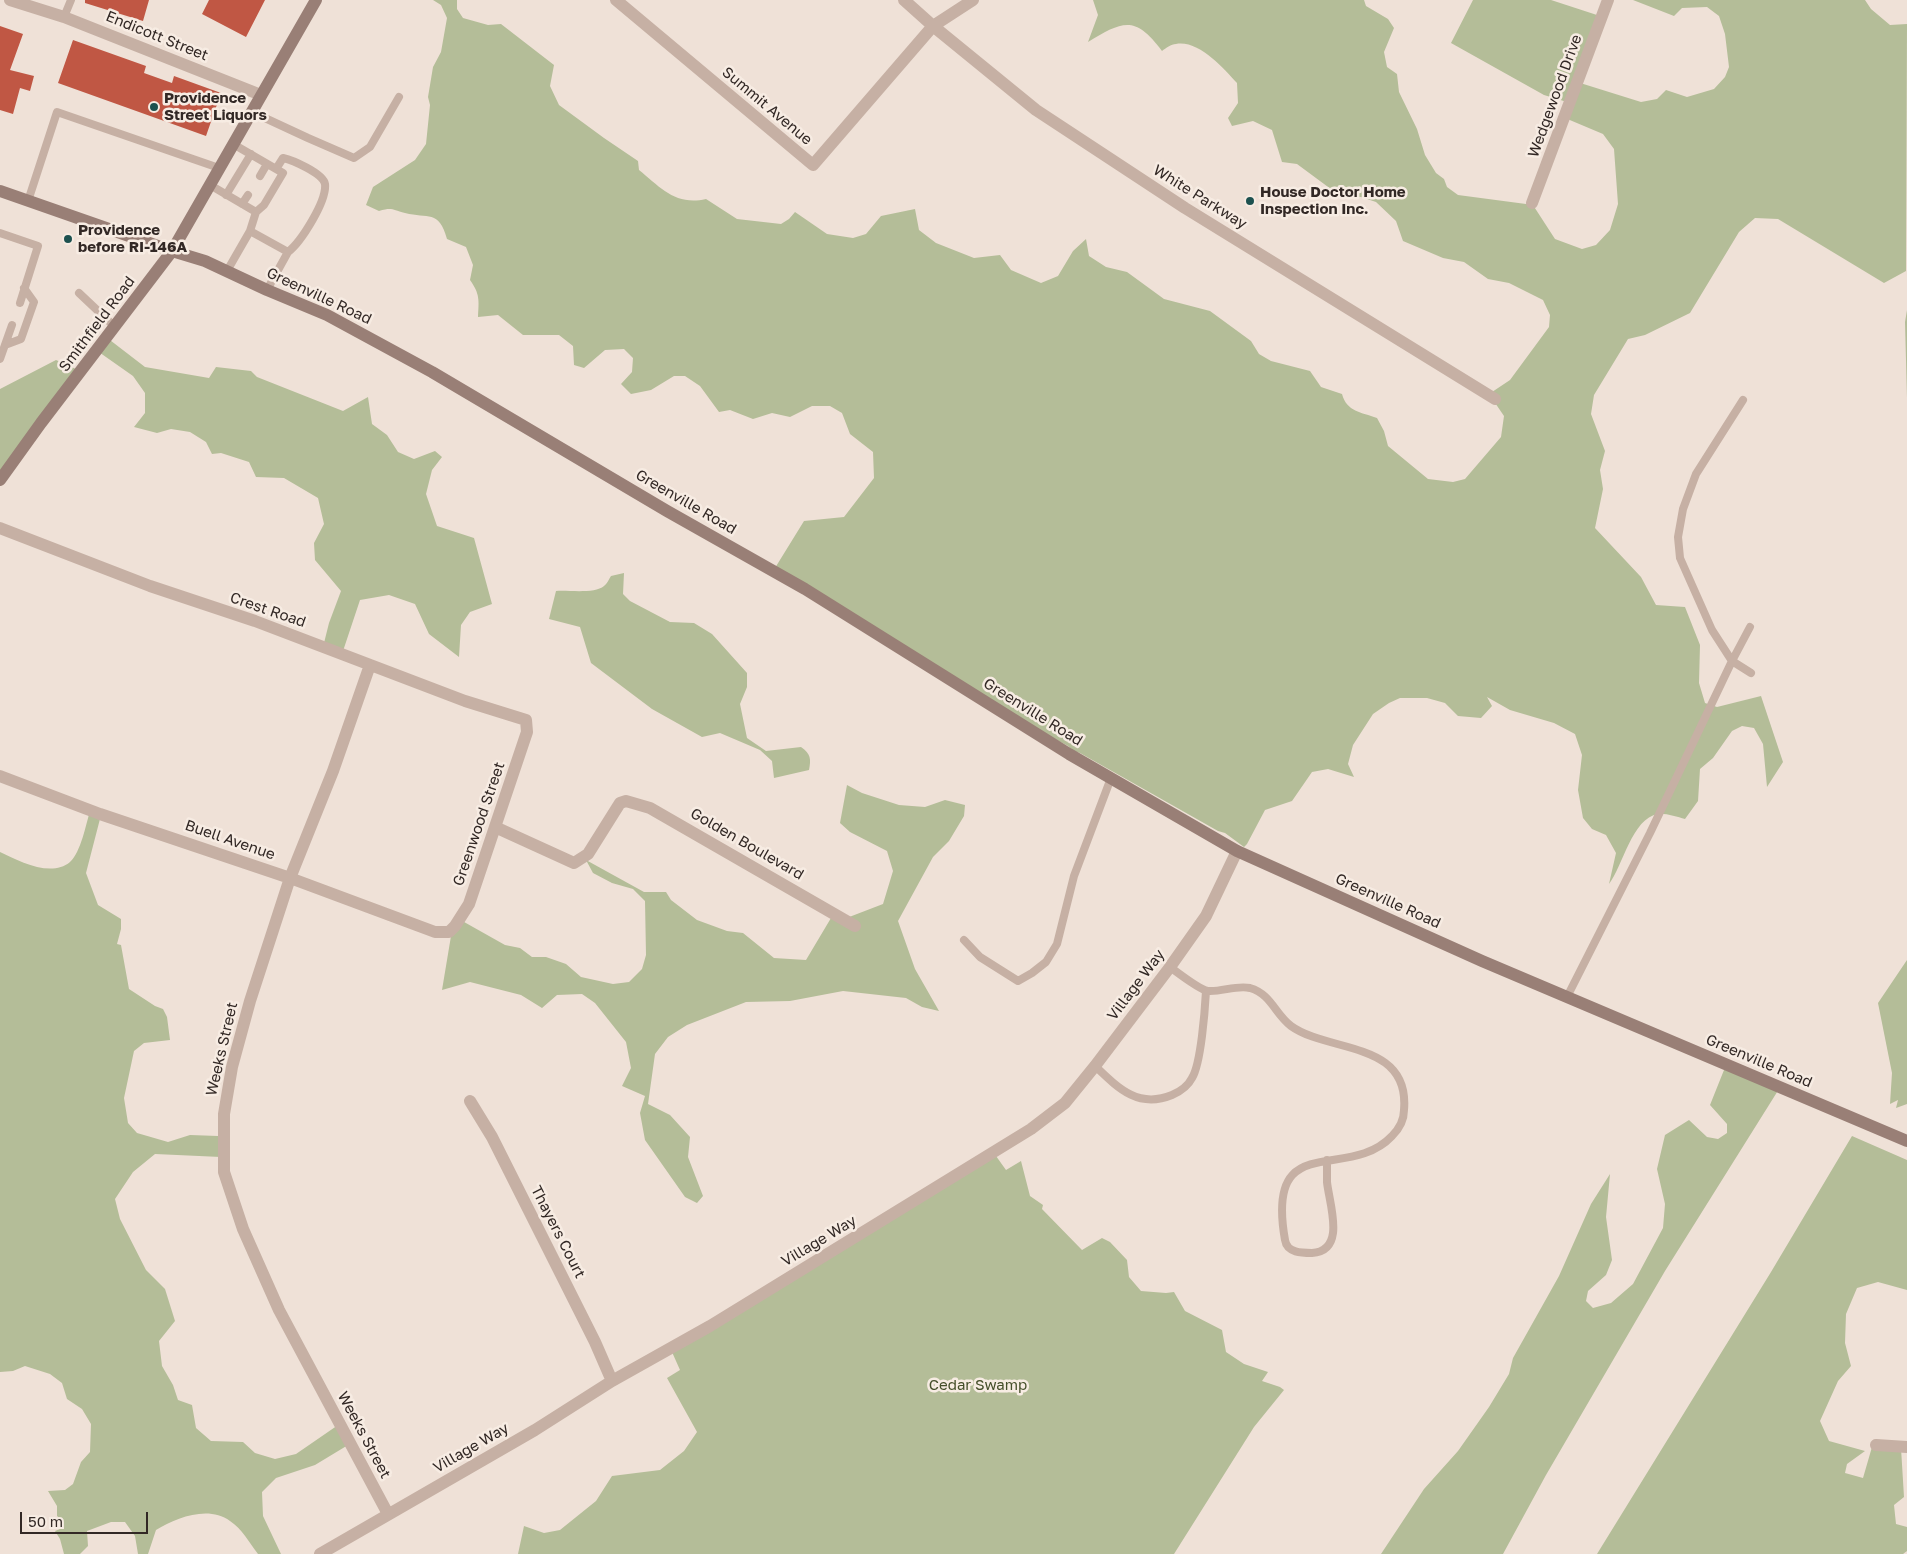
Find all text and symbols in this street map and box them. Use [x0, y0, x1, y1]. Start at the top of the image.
street label: Endicott Street [103, 7, 211, 65]
street label: Wedgewood Drive [1524, 32, 1586, 160]
street label: Summit Avenue [718, 63, 816, 149]
place label: Providence Street Liquors [164, 89, 267, 124]
marker: Providence Street Liquors [148, 101, 160, 113]
street label: White Parkway [1150, 161, 1250, 233]
place label: House Doctor Home Inspection Inc. [1260, 183, 1406, 218]
marker: House Doctor Home Inspection Inc. [1244, 195, 1256, 207]
place label: Providence before RI-146A [78, 221, 187, 256]
marker: Providence before RI-146A [62, 233, 74, 245]
street label: Greenville Road [264, 264, 374, 328]
street label: Smithfield Road [55, 273, 139, 375]
street label: Greenville Road [632, 466, 740, 538]
street label: Crest Road [228, 589, 308, 631]
street label: Greenville Road [980, 674, 1086, 750]
street label: Greenwood Street [449, 760, 509, 888]
street label: Golden Boulevard [687, 804, 807, 884]
street label: Buell Avenue [183, 816, 277, 864]
street label: Greenville Road [1332, 870, 1444, 932]
street label: Village Way [1103, 946, 1169, 1024]
street label: Weeks Street [202, 1000, 242, 1098]
street label: Greenville Road [1703, 1031, 1815, 1091]
street label: Thayers Court [527, 1183, 589, 1281]
street label: Village Way [778, 1212, 860, 1270]
park label: Cedar Swamp [929, 1376, 1027, 1394]
street label: Weeks Street [334, 1388, 394, 1482]
street label: Village Way [430, 1419, 512, 1477]
scale bar [22, 1502, 150, 1534]
text: 50 m [28, 1512, 63, 1530]

